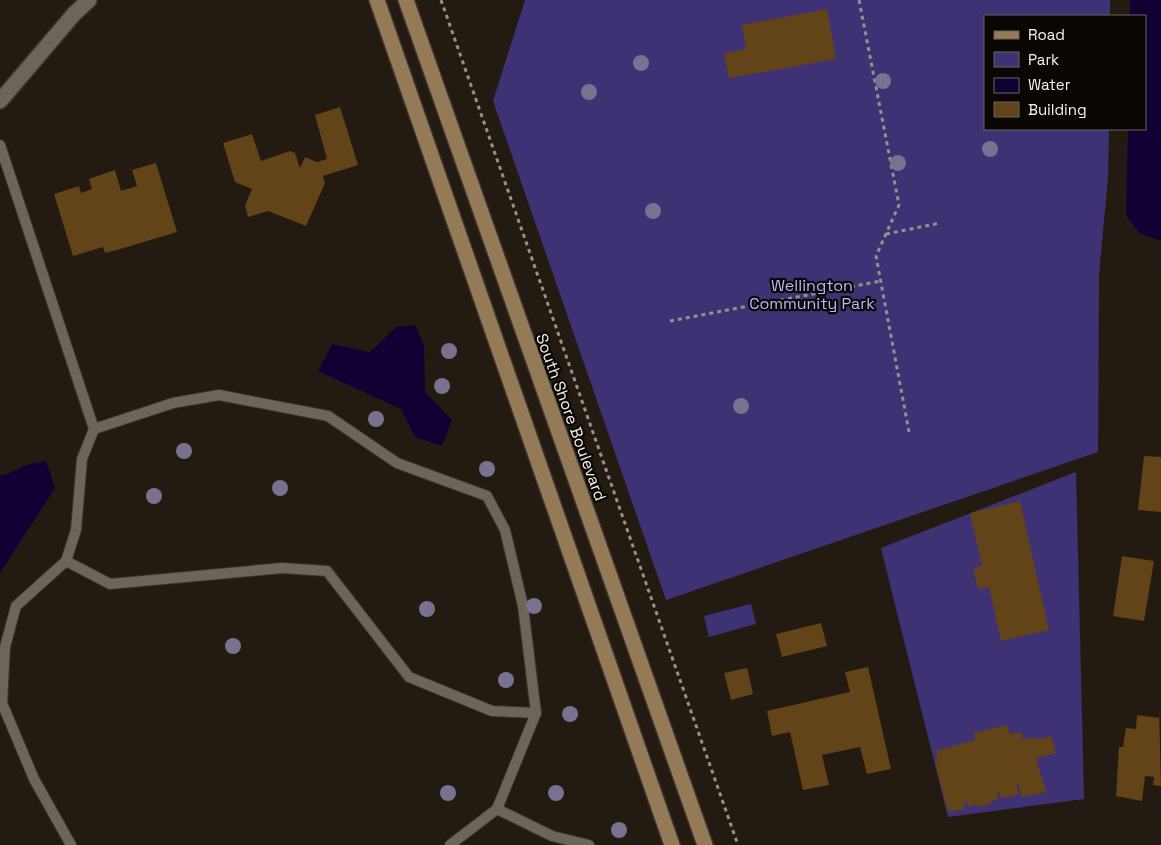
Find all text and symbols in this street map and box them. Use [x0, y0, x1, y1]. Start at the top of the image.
legend [984, 15, 1146, 130]
text: Road [1028, 25, 1065, 44]
text: Park [1028, 50, 1059, 69]
text: Water [1028, 75, 1071, 94]
text: Building [1028, 100, 1087, 119]
park label: Wellington Community Park [749, 275, 875, 314]
street label: South Shore Boulevard [531, 330, 611, 504]

